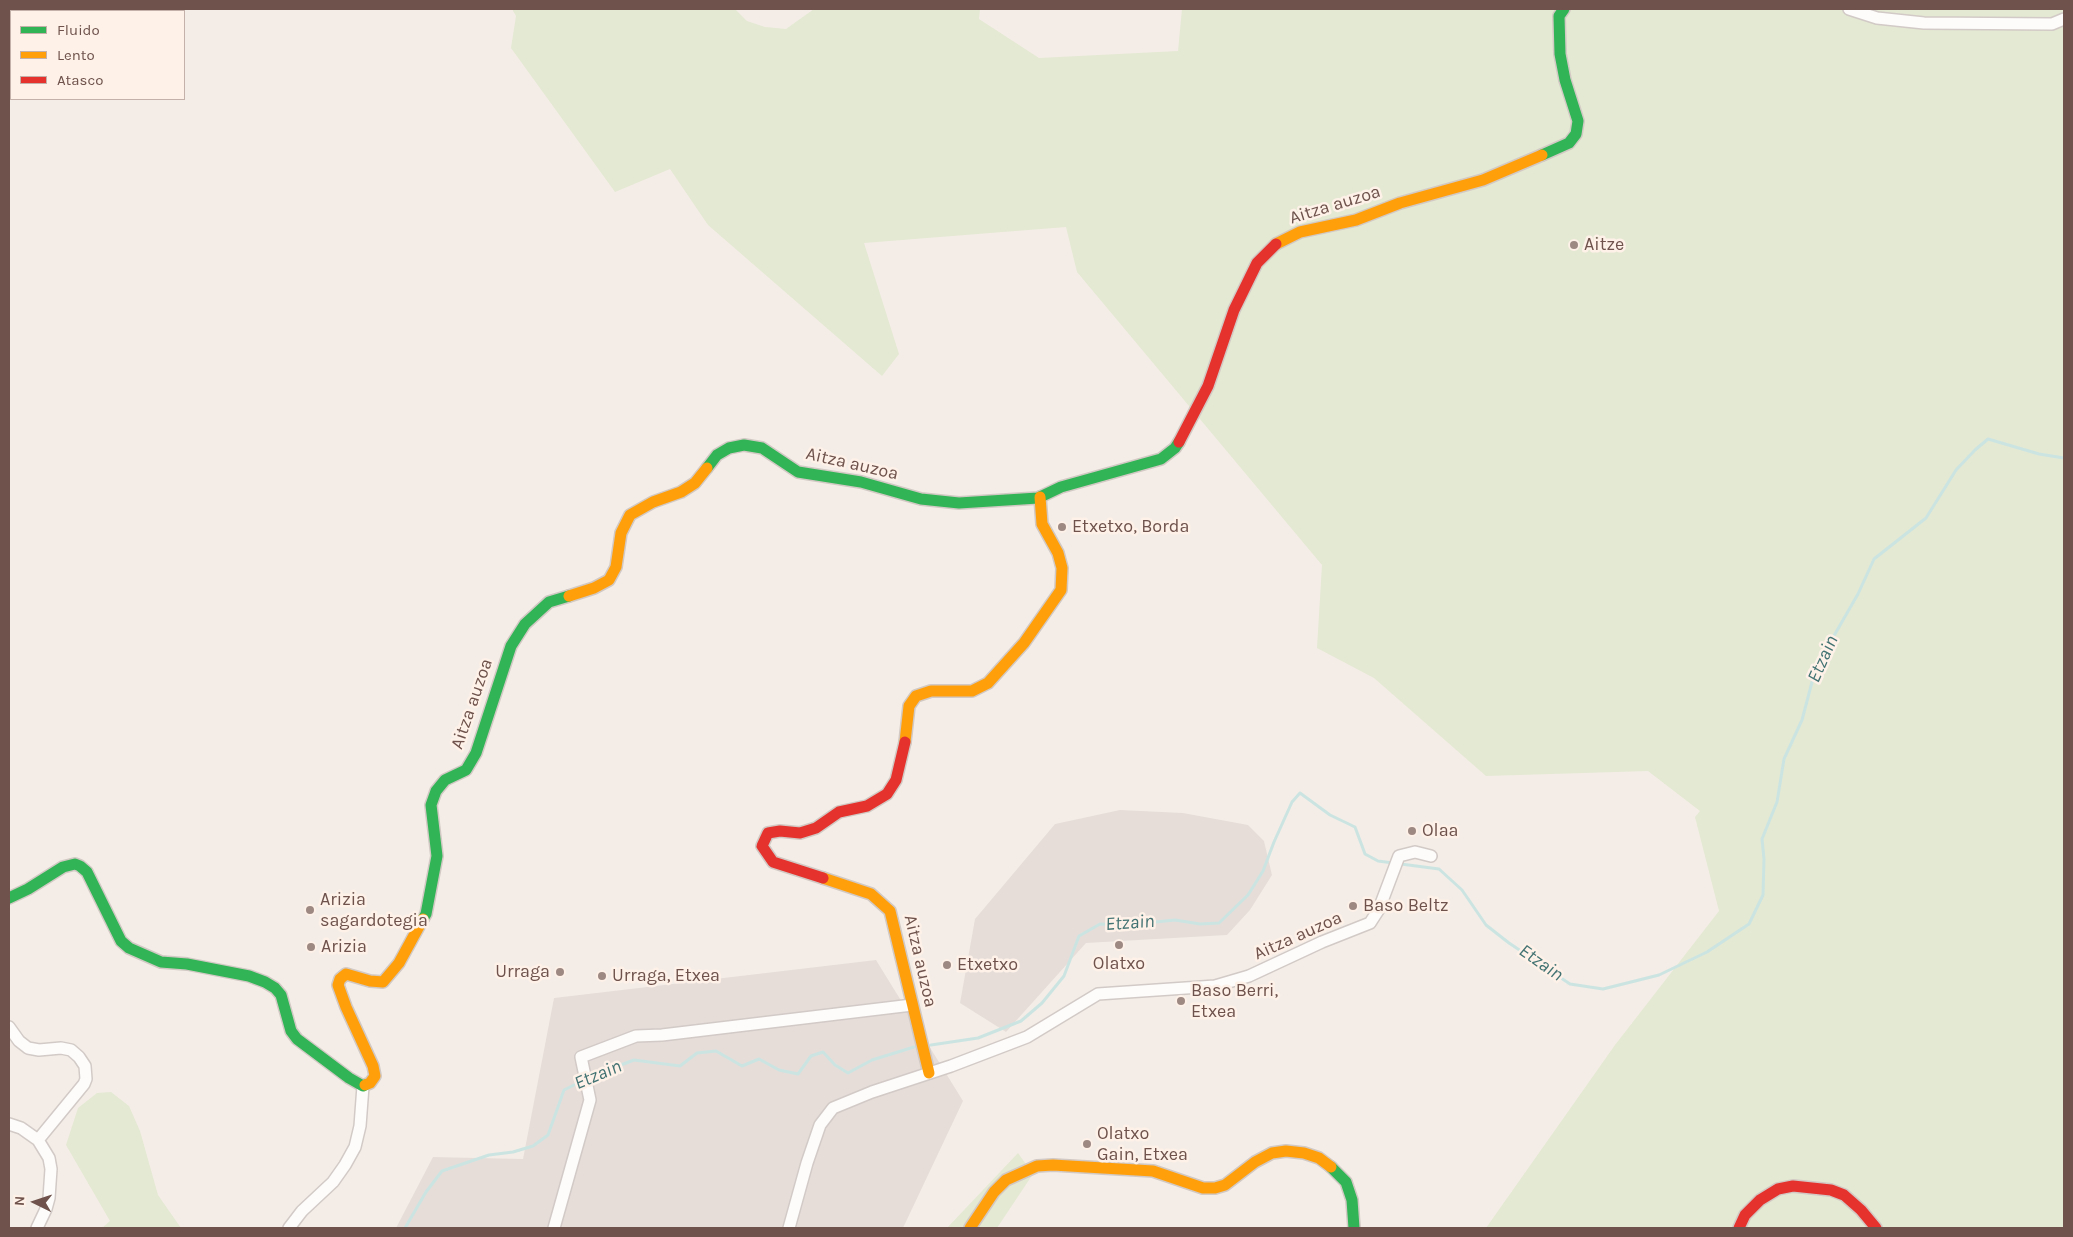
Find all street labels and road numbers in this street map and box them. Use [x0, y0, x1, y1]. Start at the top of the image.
street label: Aitza auzoa [1287, 181, 1383, 229]
street label: Aitza auzoa [804, 443, 900, 485]
street label: Aitza auzoa [446, 656, 498, 752]
street label: Aitza auzoa [1251, 907, 1345, 965]
street label: Aitza auzoa [899, 913, 941, 1009]

